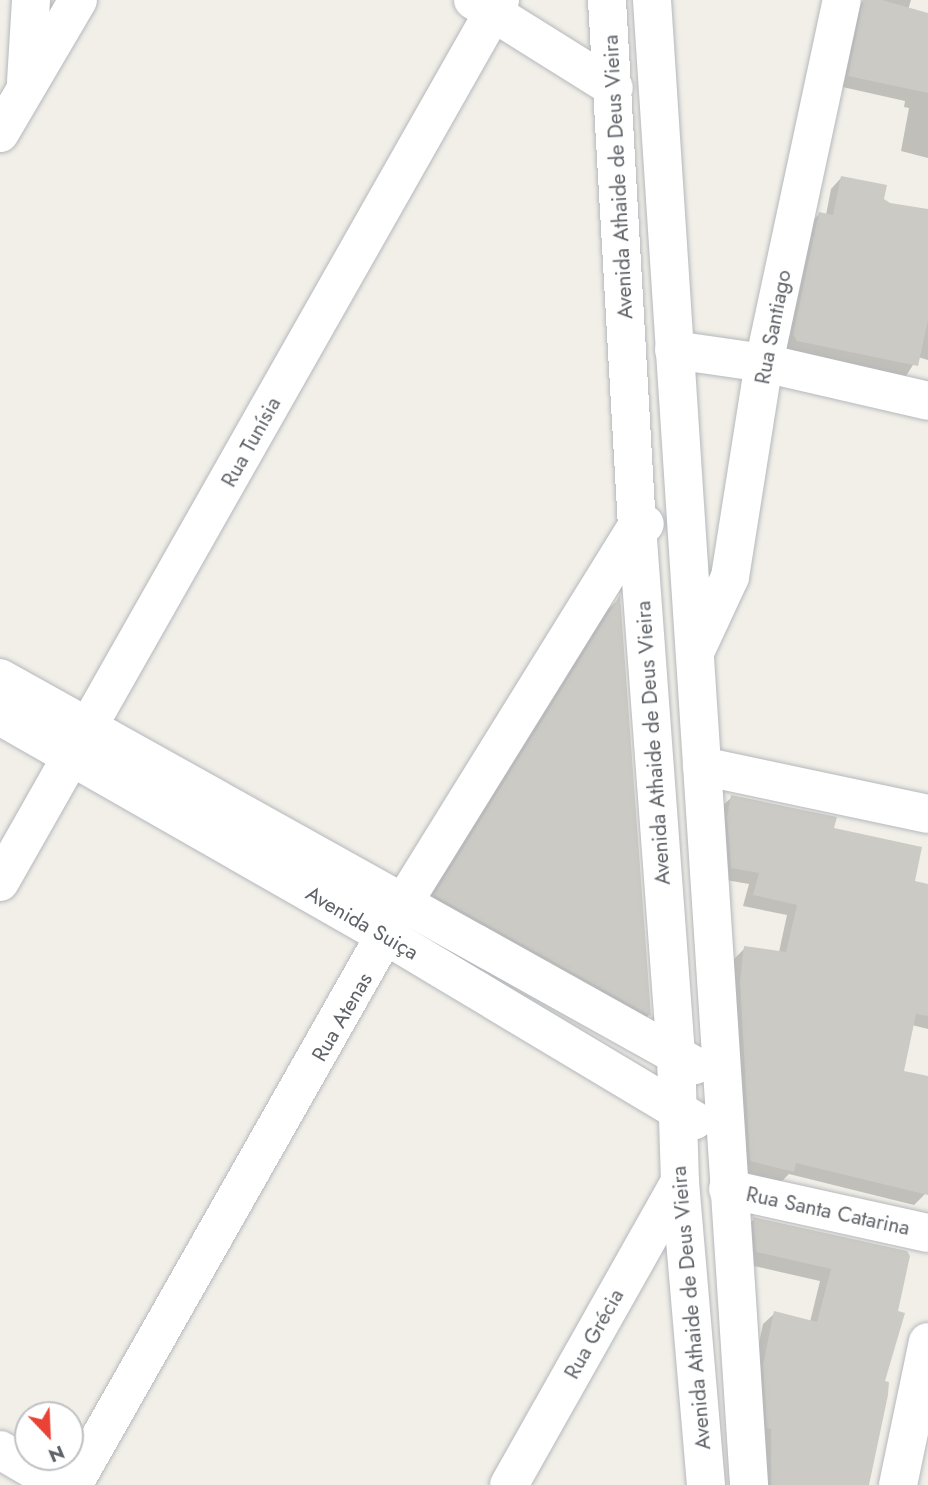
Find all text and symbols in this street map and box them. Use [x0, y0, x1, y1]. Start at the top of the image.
street label: Avenida Athaide de Deus Vieira [598, 34, 638, 320]
street label: Rua Santiago [750, 268, 796, 386]
street label: Rua Tunísia [216, 393, 286, 491]
street label: Avenida Athaide de Deus Vieira [630, 600, 676, 886]
street label: Avenida Suiça [301, 881, 423, 965]
street label: Rua Atenas [306, 968, 378, 1066]
street label: Avenida Athaide de Deus Vieira [666, 1165, 716, 1451]
street label: Rua Santa Catarina [744, 1181, 912, 1241]
street label: Rua Grécia [559, 1285, 629, 1383]
north arrow [14, 1401, 84, 1471]
text: N [44, 1439, 69, 1469]

